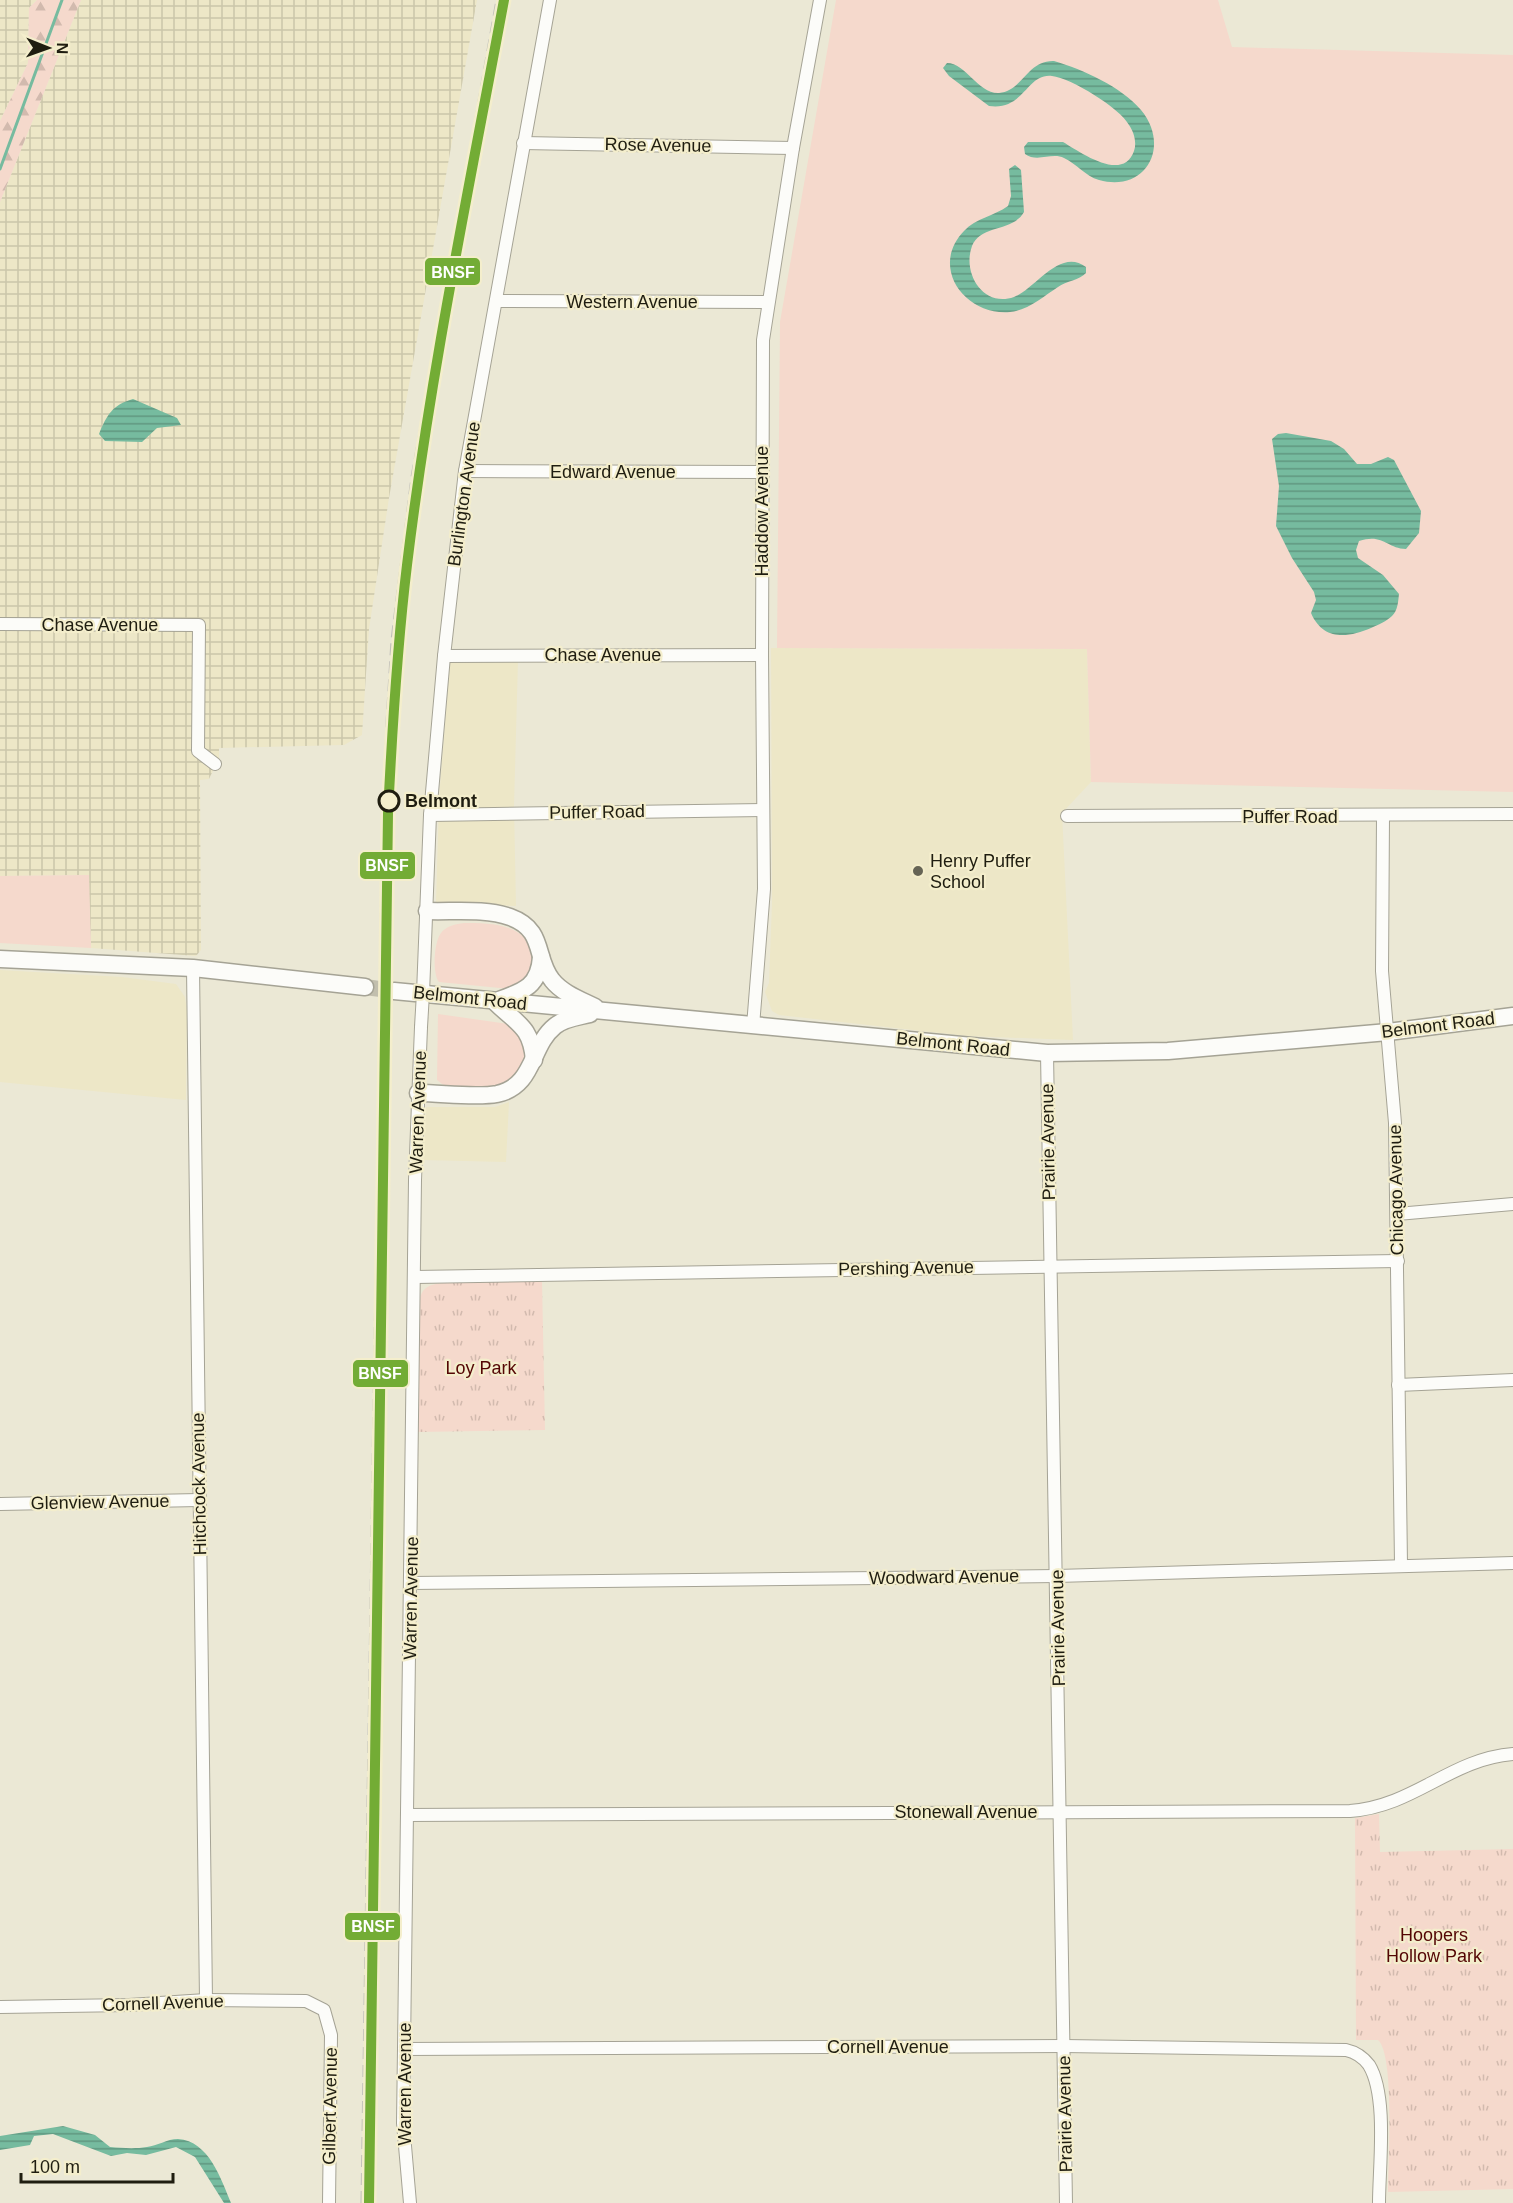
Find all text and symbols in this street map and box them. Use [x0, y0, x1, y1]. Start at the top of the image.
north arrow [18, 18, 78, 78]
text: N [54, 42, 71, 54]
street label: Rose Avenue [604, 134, 712, 156]
line badge: BNSF [424, 257, 481, 286]
text: BNSF [431, 264, 475, 281]
street label: Western Avenue [566, 292, 698, 312]
street label: Burlington Avenue [444, 420, 484, 568]
street label: Haddow Avenue [752, 446, 772, 576]
street label: Edward Avenue [550, 462, 676, 482]
street label: Chase Avenue [42, 615, 158, 635]
street label: Chase Avenue [545, 645, 661, 665]
marker: Belmont [378, 790, 400, 812]
place label: Belmont [405, 791, 477, 811]
street label: Puffer Road [549, 801, 645, 823]
street label: Puffer Road [1242, 807, 1338, 827]
line badge: BNSF [359, 851, 416, 880]
place label: Henry Puffer School [930, 851, 1031, 892]
text: BNSF [365, 857, 409, 874]
marker: Henry Puffer School [911, 864, 925, 878]
street label: Belmont Road [412, 982, 528, 1014]
street label: Belmont Road [1380, 1008, 1496, 1042]
street label: Belmont Road [895, 1028, 1011, 1060]
street label: Warren Avenue [406, 1050, 430, 1174]
street label: Prairie Avenue [1037, 1083, 1059, 1201]
street label: Chicago Avenue [1385, 1124, 1407, 1256]
street label: Pershing Avenue [838, 1257, 974, 1279]
park label: Loy Park [445, 1358, 518, 1378]
line badge: BNSF [352, 1359, 409, 1388]
text: BNSF [358, 1365, 402, 1382]
street label: Hitchcock Avenue [188, 1412, 210, 1556]
street label: Glenview Avenue [30, 1491, 170, 1513]
street label: Warren Avenue [400, 1536, 422, 1660]
street label: Woodward Avenue [869, 1566, 1019, 1588]
street label: Prairie Avenue [1047, 1569, 1069, 1687]
street label: Stonewall Avenue [895, 1802, 1037, 1822]
line badge: BNSF [344, 1912, 401, 1941]
text: BNSF [351, 1918, 395, 1935]
park label: Hoopers Hollow Park [1386, 1925, 1483, 1966]
street label: Cornell Avenue [102, 1991, 224, 2015]
street label: Warren Avenue [395, 2022, 415, 2146]
street label: Cornell Avenue [827, 2037, 949, 2057]
street label: Gilbert Avenue [319, 2047, 341, 2165]
street label: Prairie Avenue [1054, 2055, 1076, 2173]
scale bar [21, 2146, 172, 2184]
text: 100 m [30, 2157, 80, 2177]

